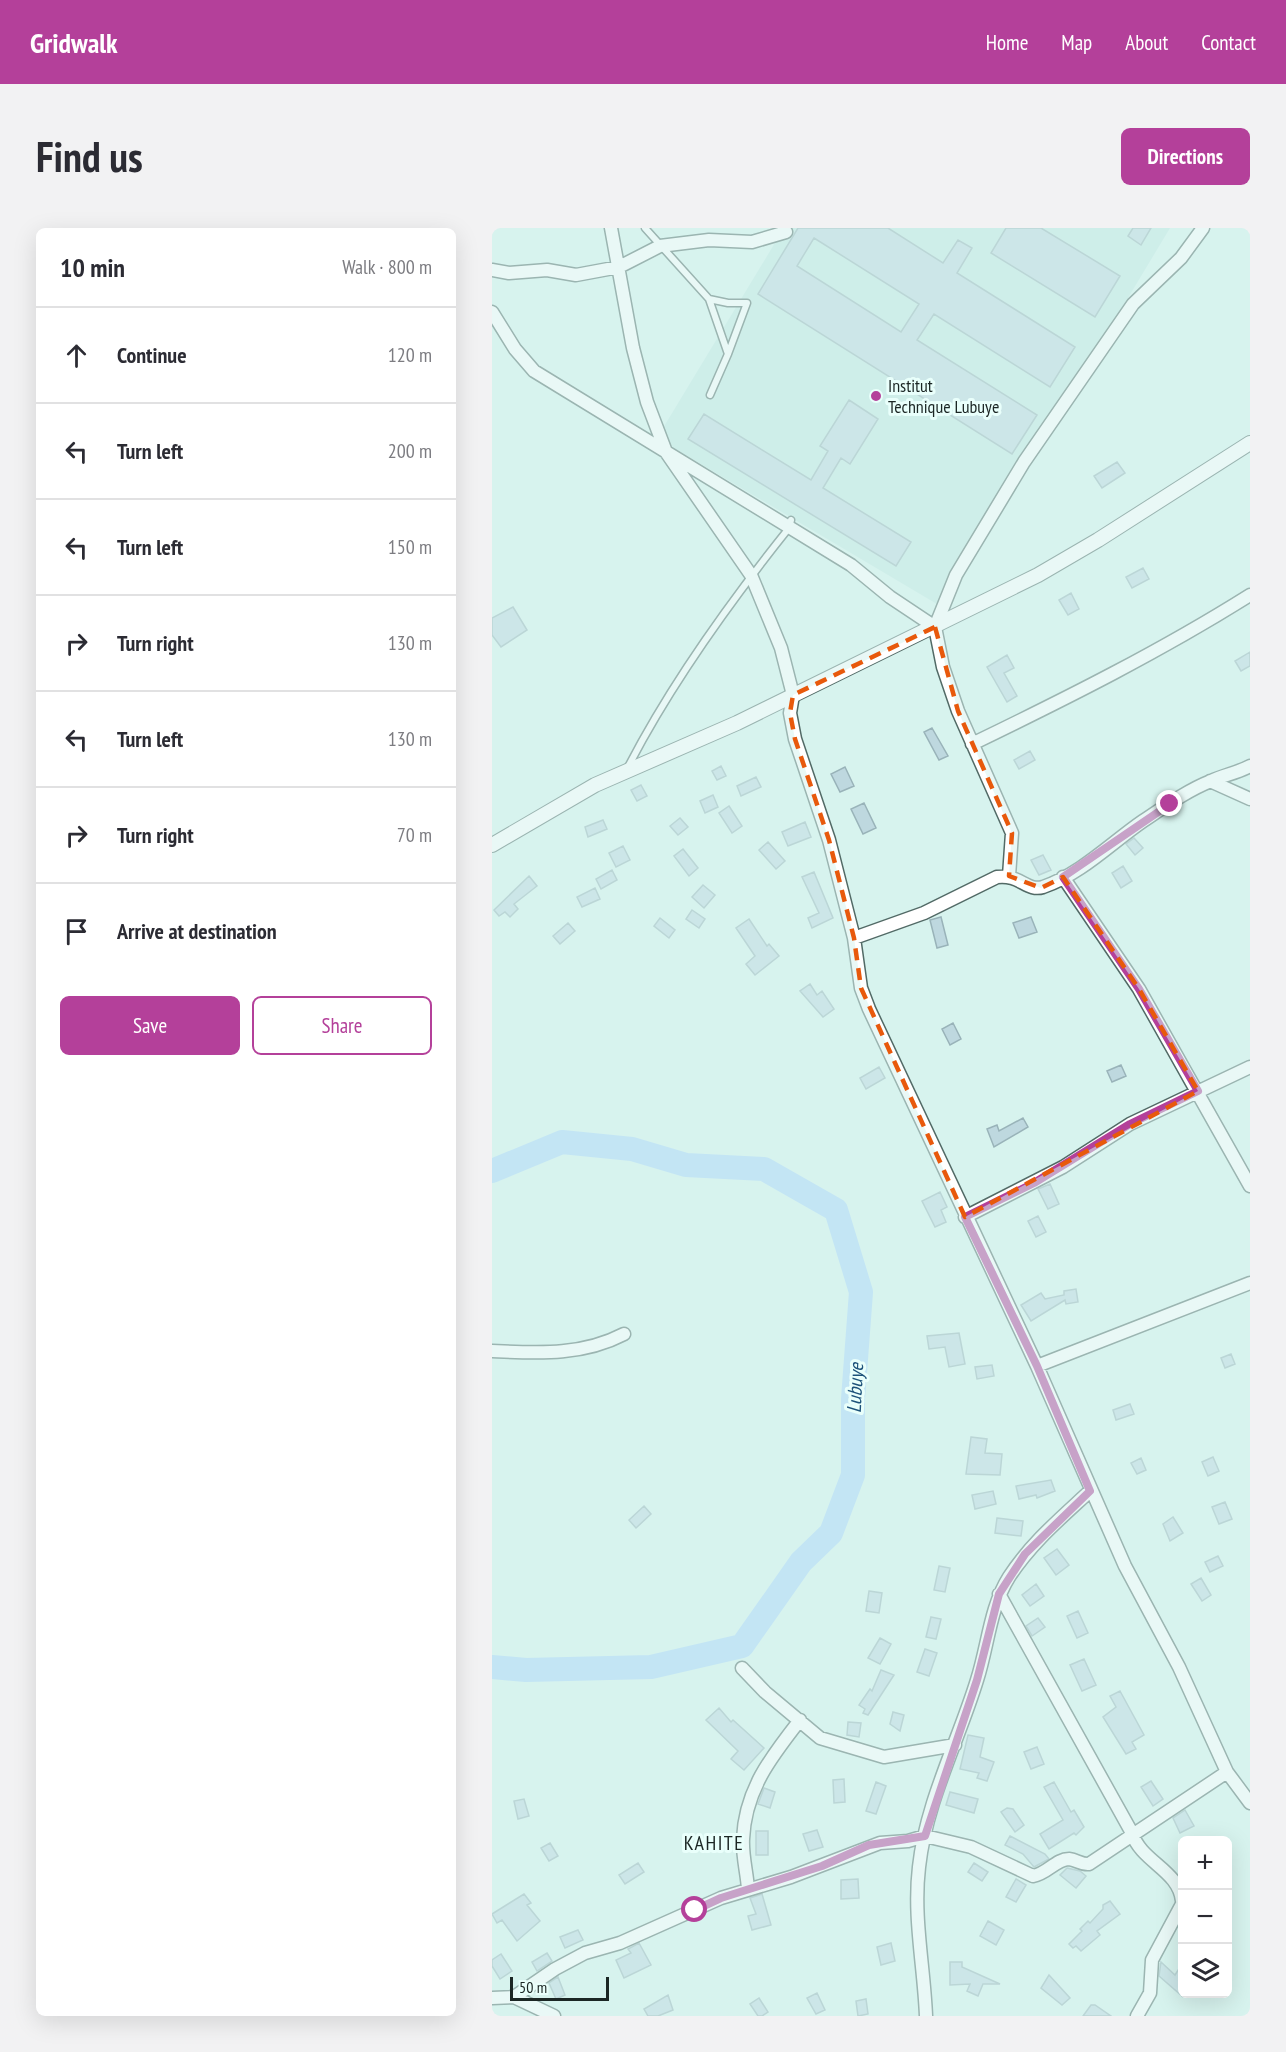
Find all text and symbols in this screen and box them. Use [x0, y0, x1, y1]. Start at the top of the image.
text: Gridwalk [30, 24, 118, 61]
text: Home [986, 29, 1028, 56]
text: Map [1061, 29, 1092, 56]
text: About [1125, 29, 1168, 56]
text: Contact [1201, 29, 1256, 56]
button: Directions [1121, 128, 1250, 185]
text: Find us [36, 129, 143, 184]
text: 10 min [60, 251, 125, 284]
text: Walk · 800 m [342, 254, 432, 280]
icon: ahead [60, 339, 93, 372]
text: Continue [117, 341, 187, 369]
text: 120 m [388, 342, 432, 368]
place label: Institut Technique Lubuye [888, 374, 999, 418]
marker: Institut Technique Lubuye [869, 389, 883, 403]
icon: left [60, 435, 93, 468]
text: Turn left [117, 437, 183, 465]
text: 200 m [388, 438, 432, 464]
icon: left [60, 531, 93, 564]
text: Turn left [117, 533, 183, 561]
text: 150 m [388, 534, 432, 560]
icon: right [60, 627, 93, 660]
text: Turn right [117, 629, 194, 657]
text: 130 m [388, 630, 432, 656]
icon: left [60, 723, 93, 756]
text: Turn left [117, 725, 183, 753]
text: 130 m [388, 726, 432, 752]
route end [1156, 790, 1182, 816]
icon: right [60, 819, 93, 852]
text: Turn right [117, 821, 194, 849]
text: 70 m [397, 822, 432, 848]
icon: arrive [60, 915, 93, 948]
text: Arrive at destination [117, 917, 277, 945]
button: Save [60, 996, 240, 1055]
button: Share [252, 996, 432, 1055]
water label: Lubuye [841, 1361, 869, 1414]
district label: KAHITE [684, 1830, 744, 1856]
map controls [1178, 1836, 1232, 1998]
button: + [1178, 1836, 1232, 1890]
button: − [1178, 1890, 1232, 1944]
route start [681, 1896, 707, 1922]
button: layers [1178, 1944, 1232, 1998]
scale bar [510, 1974, 609, 2002]
text: 50 m [519, 1977, 547, 1997]

